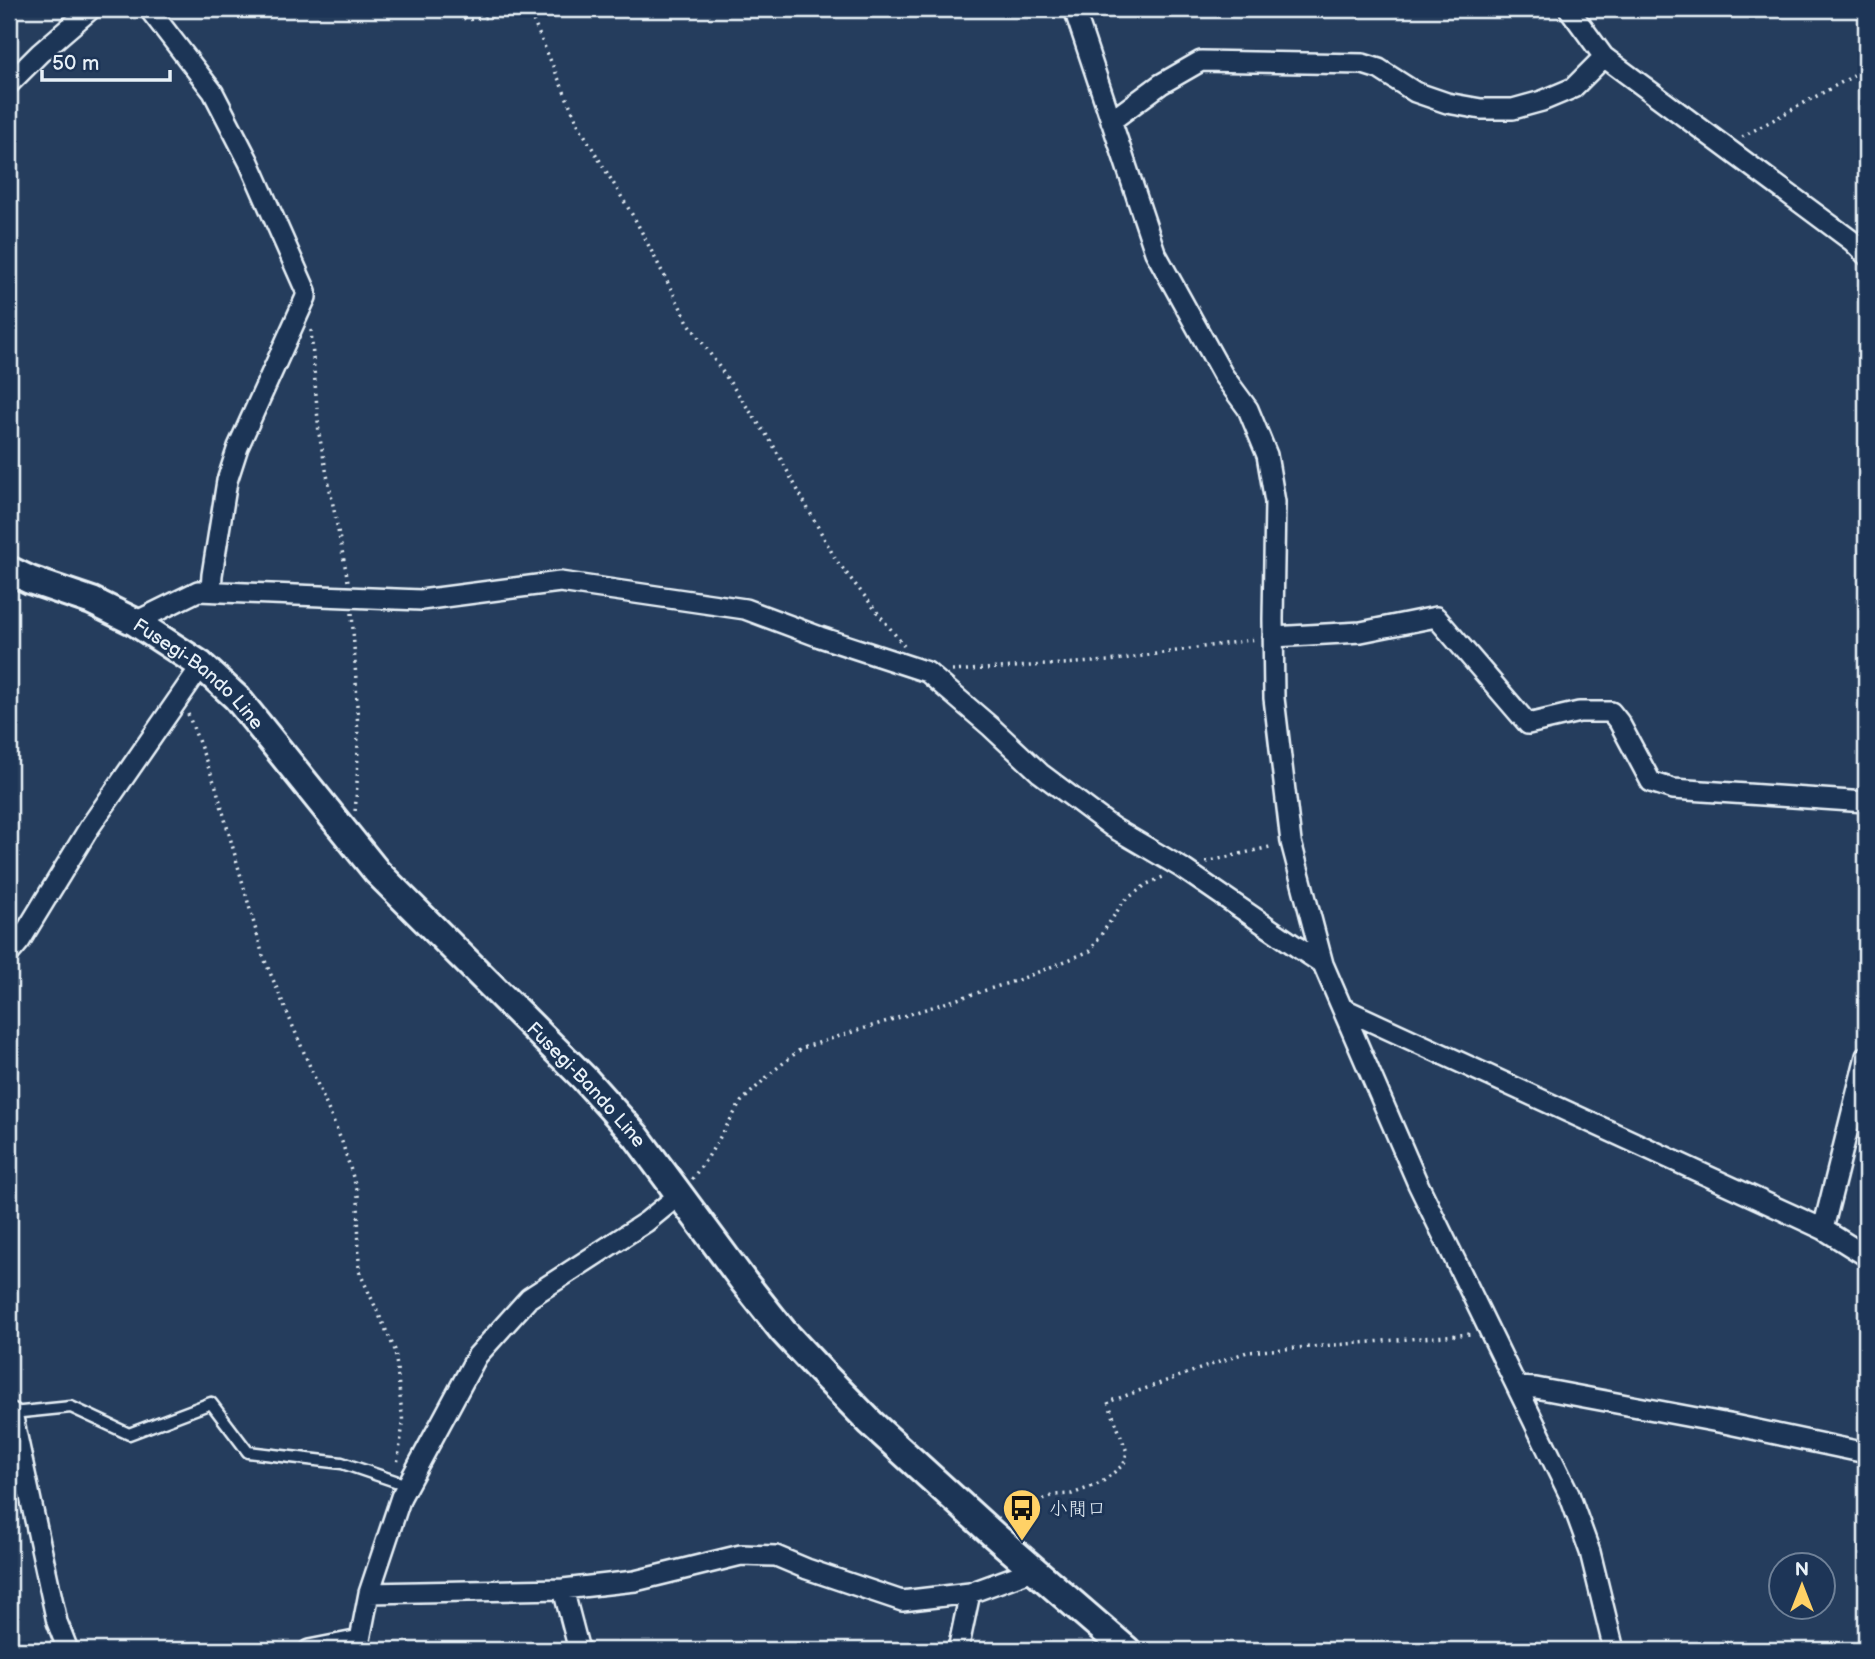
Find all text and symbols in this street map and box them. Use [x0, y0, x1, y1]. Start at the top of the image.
scale bar [42, 38, 170, 82]
text: 50 m [52, 51, 99, 76]
street label: Fusegi-Bando Line [128, 614, 268, 735]
street label: Fusegi-Bando Line [521, 1018, 650, 1152]
bus stop icon: 小間口 [1001, 1487, 1043, 1542]
place label: 小間口 [1049, 1498, 1106, 1521]
north arrow [1766, 1550, 1836, 1620]
text: N [1795, 1559, 1809, 1582]

